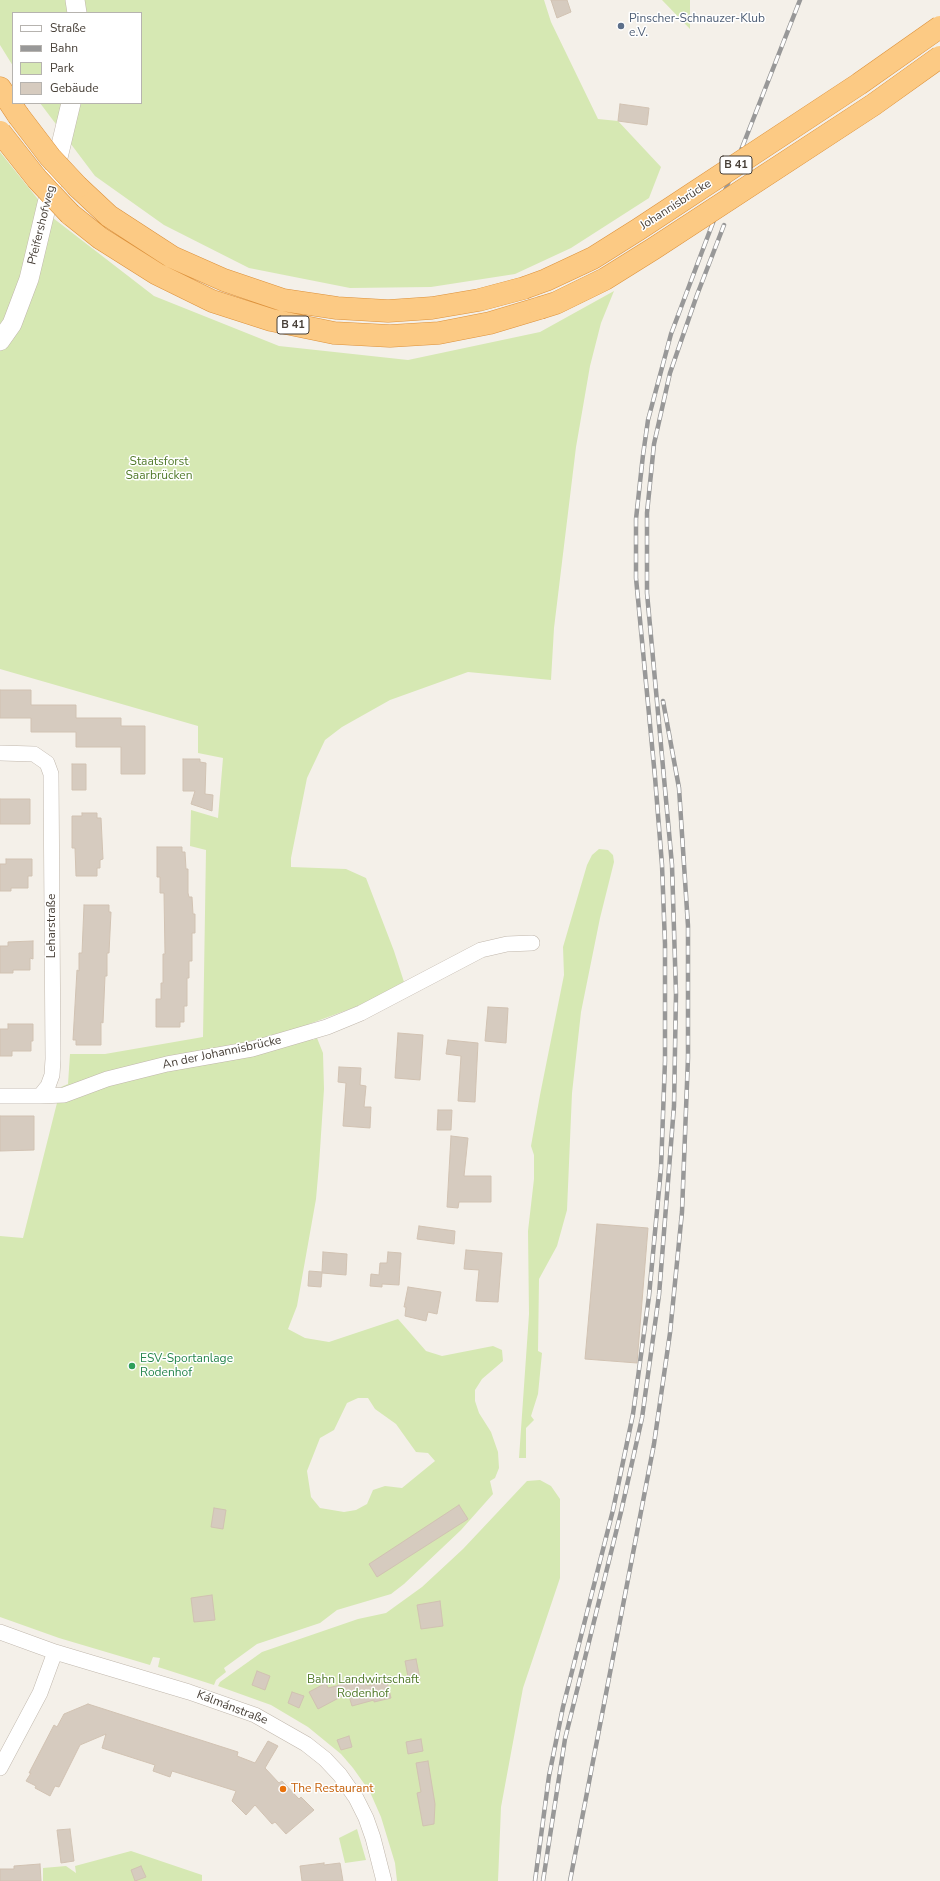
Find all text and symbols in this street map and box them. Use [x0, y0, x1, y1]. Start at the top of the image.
legend [12, 12, 142, 104]
place label: Pinscher-Schnauzer-Klub e.V. [629, 12, 765, 40]
text: Straße [50, 20, 86, 36]
marker: Pinscher-Schnauzer-Klub e.V. [616, 21, 626, 31]
text: Bahn [50, 40, 78, 56]
text: Park [50, 60, 74, 76]
text: Gebäude [50, 80, 99, 96]
road number: B 41 [720, 156, 752, 174]
street label: Johannisbrücke [638, 177, 714, 233]
street label: Pfeifershofweg [25, 184, 59, 266]
road number: B 41 [277, 316, 309, 334]
park label: Staatsforst Saarbrücken [125, 455, 193, 483]
street label: Leharstraße [45, 894, 59, 958]
street label: An der Johannisbrücke [161, 1033, 283, 1073]
place label: ESV-Sportanlage Rodenhof [140, 1352, 233, 1380]
marker: ESV-Sportanlage Rodenhof [127, 1361, 137, 1371]
park label: Bahn Landwirtschaft Rodenhof [307, 1673, 419, 1701]
street label: Kálmánstraße [194, 1688, 270, 1728]
place label: The Restaurant [291, 1782, 373, 1796]
marker: The Restaurant [278, 1784, 288, 1794]

